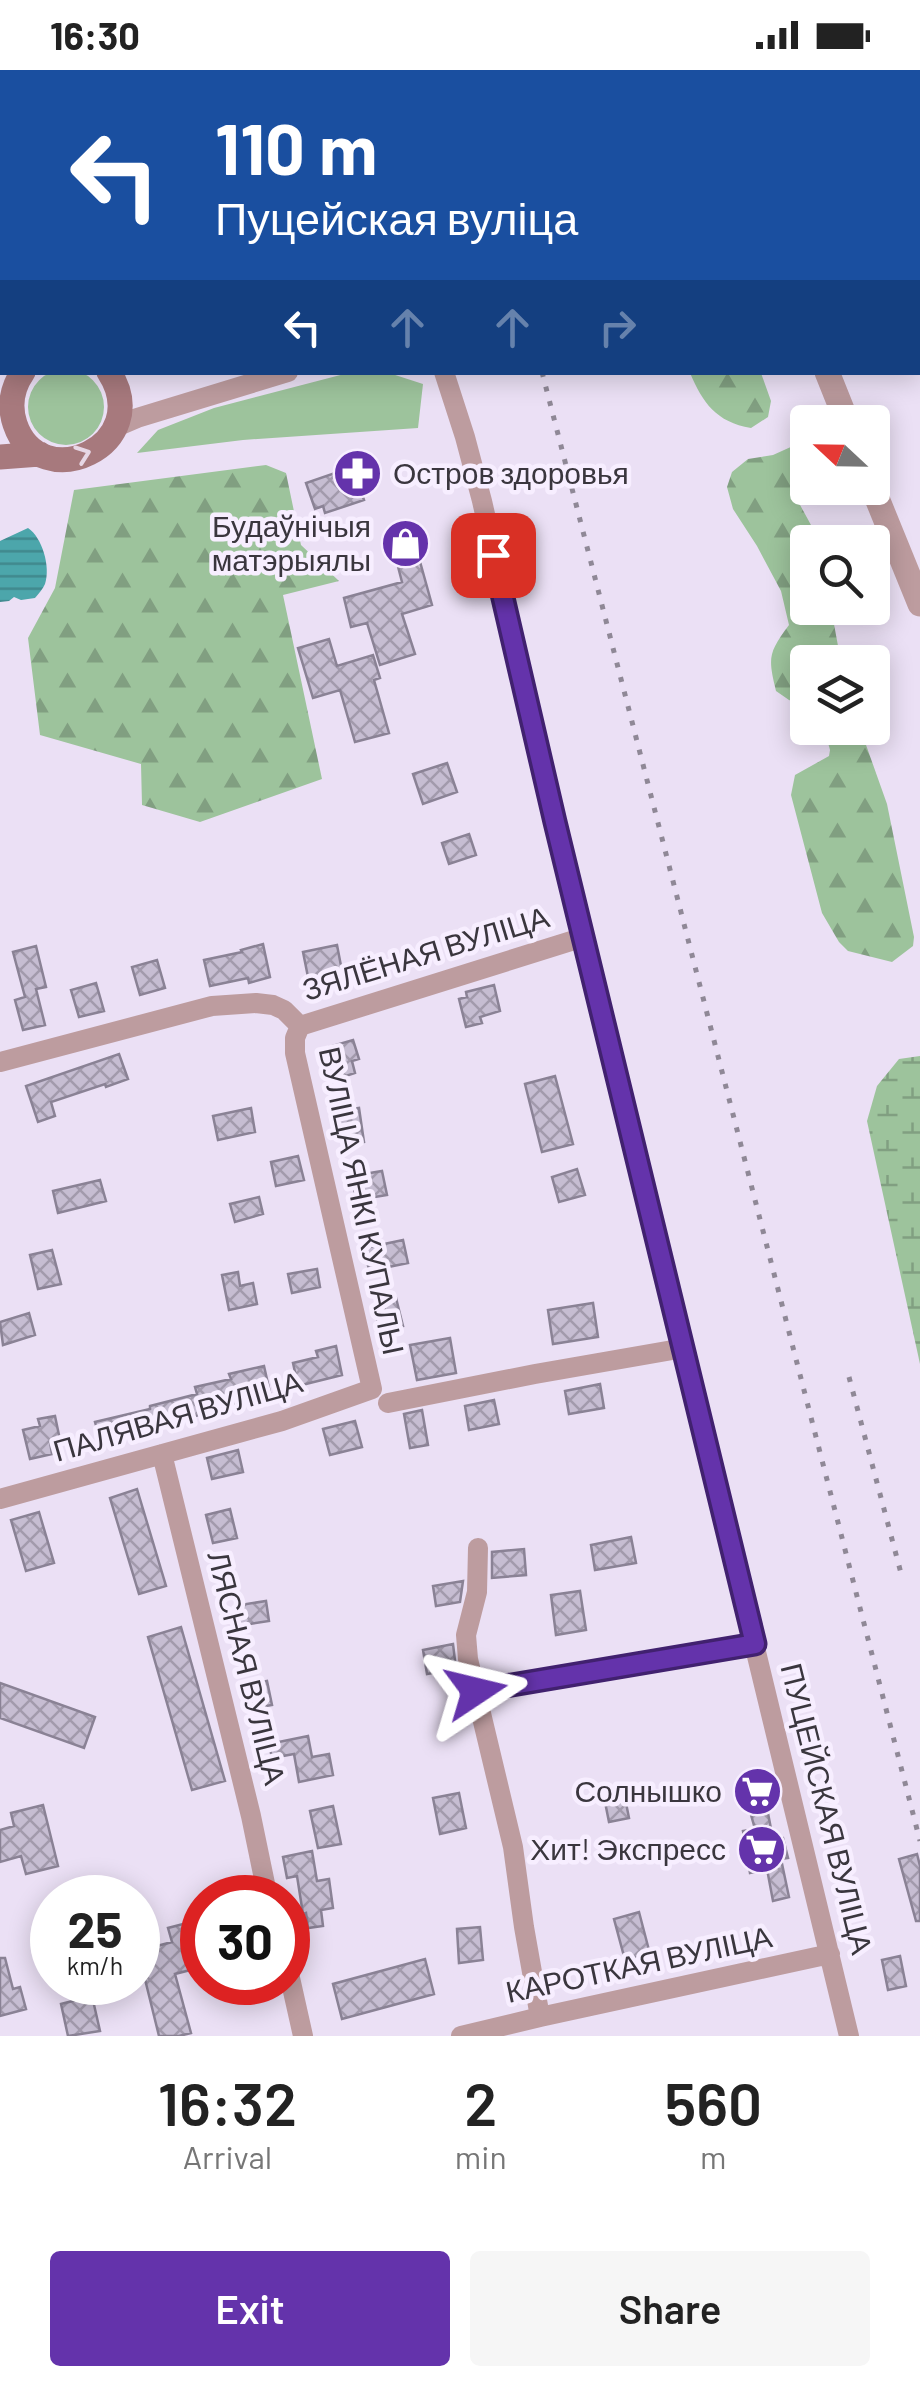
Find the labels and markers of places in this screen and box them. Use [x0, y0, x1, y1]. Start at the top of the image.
pharmacy icon: Остров здоровья [332, 448, 384, 500]
place label: Остров здоровья [393, 454, 629, 490]
place label: Будаўнічыя матэрыялы [212, 507, 371, 577]
pin [451, 513, 536, 598]
shop icon: Будаўнічыя матэрыялы [380, 518, 432, 570]
supermarket icon: Солнышко [731, 1766, 783, 1818]
place label: Солнышко [574, 1772, 722, 1808]
supermarket icon: Хит! Экспресс [735, 1824, 787, 1876]
place label: Хит! Экспресс [530, 1830, 726, 1866]

